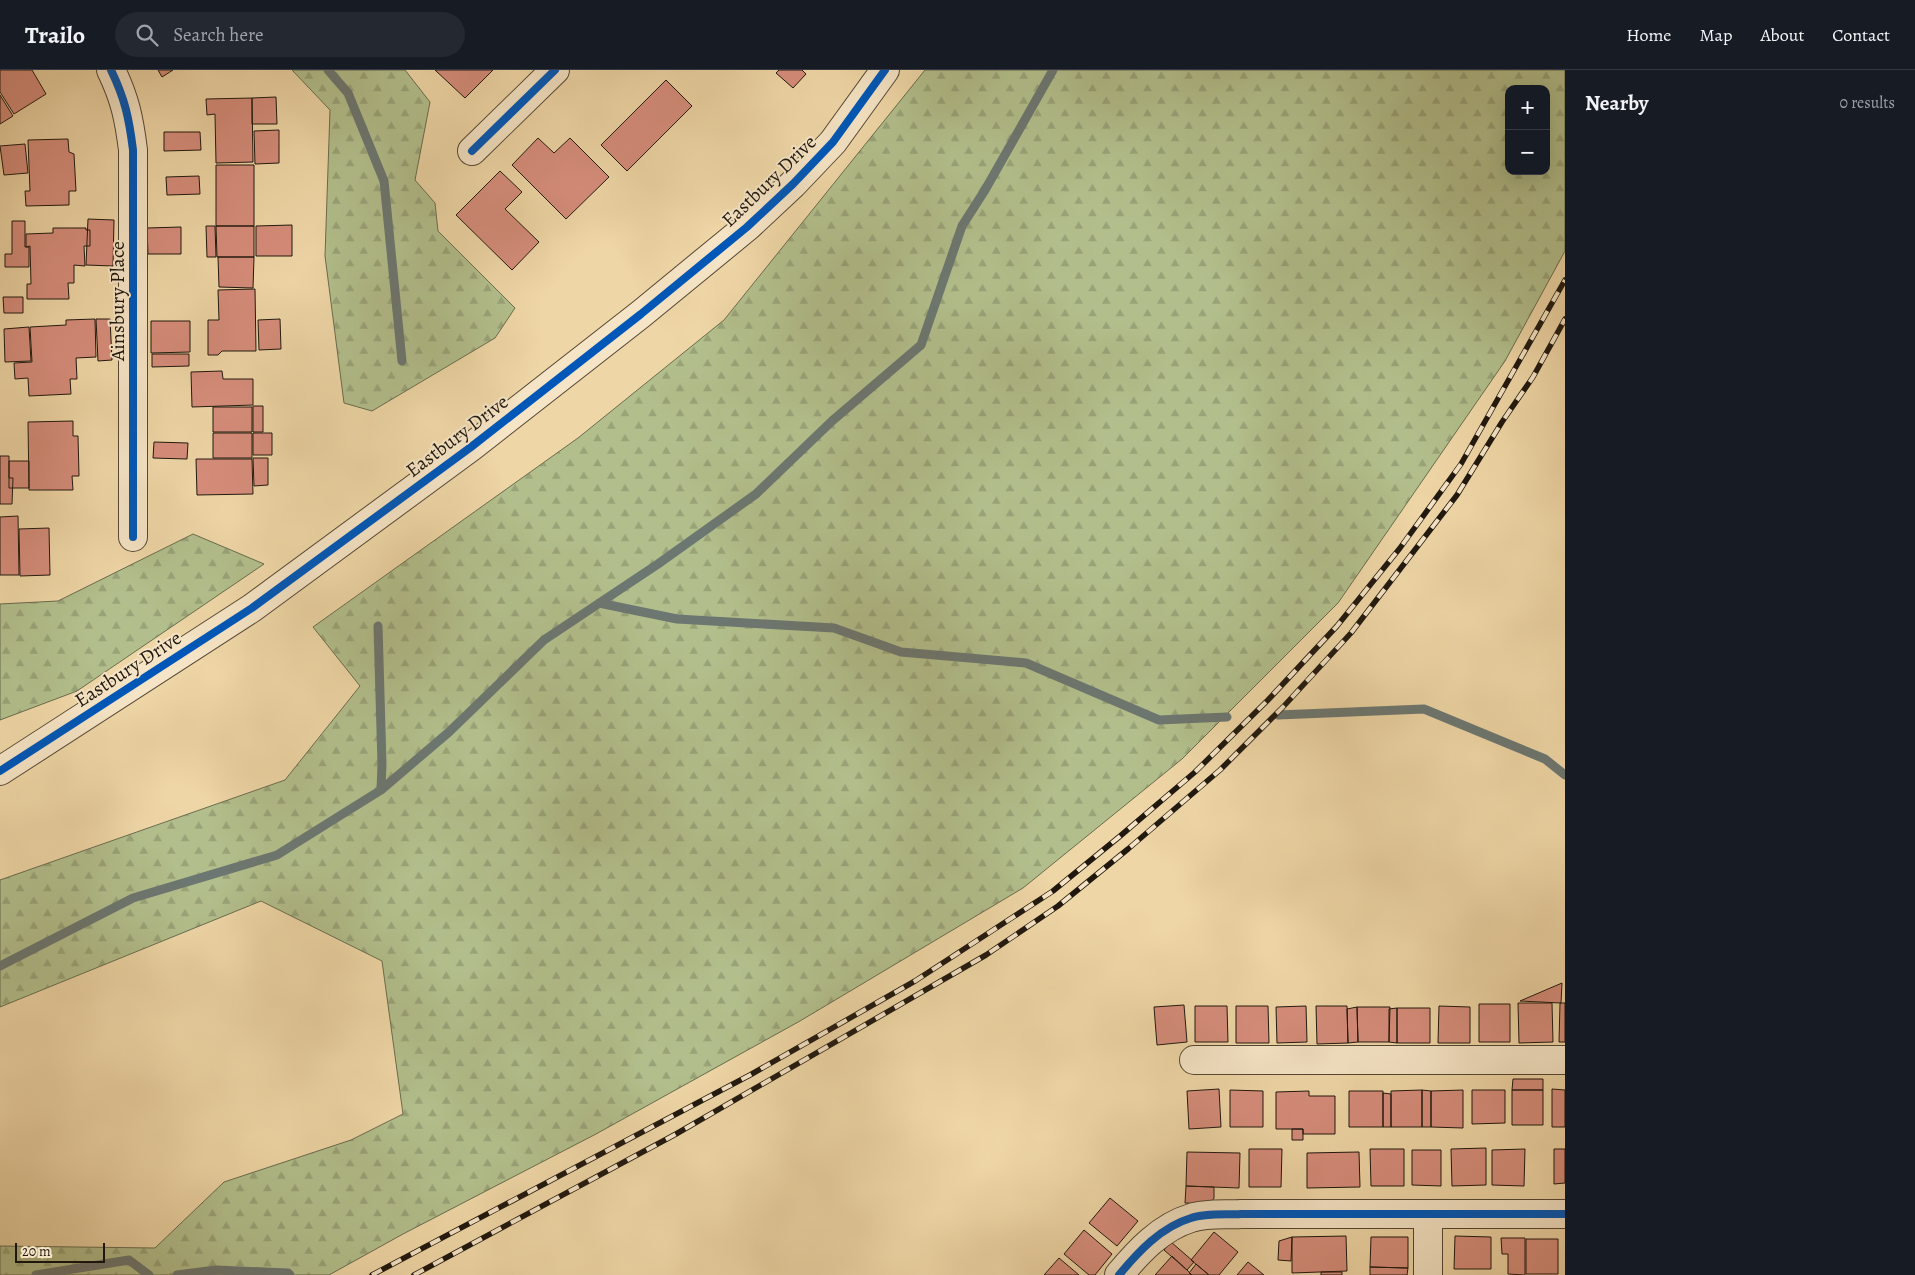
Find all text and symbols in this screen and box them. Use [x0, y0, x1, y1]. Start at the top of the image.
search box [115, 12, 465, 57]
text: Trailo [25, 19, 85, 51]
icon: search [133, 21, 161, 49]
text: Search here [173, 22, 264, 48]
text: Home [1626, 23, 1671, 47]
text: Map [1699, 23, 1732, 47]
text: About [1760, 23, 1804, 47]
text: Contact [1832, 23, 1890, 47]
map controls [1505, 85, 1550, 175]
button: + [1505, 85, 1550, 130]
text: Nearby [1585, 89, 1648, 117]
text: 0 results [1839, 92, 1895, 114]
street label: Eastbury Drive [716, 129, 822, 233]
button: − [1505, 130, 1550, 175]
street label: Ainsbury Place [104, 241, 131, 362]
street label: Eastbury Drive [400, 388, 514, 484]
street label: Eastbury Drive [69, 624, 187, 714]
scale bar [15, 1240, 105, 1263]
text: 20 m [22, 1242, 51, 1261]

